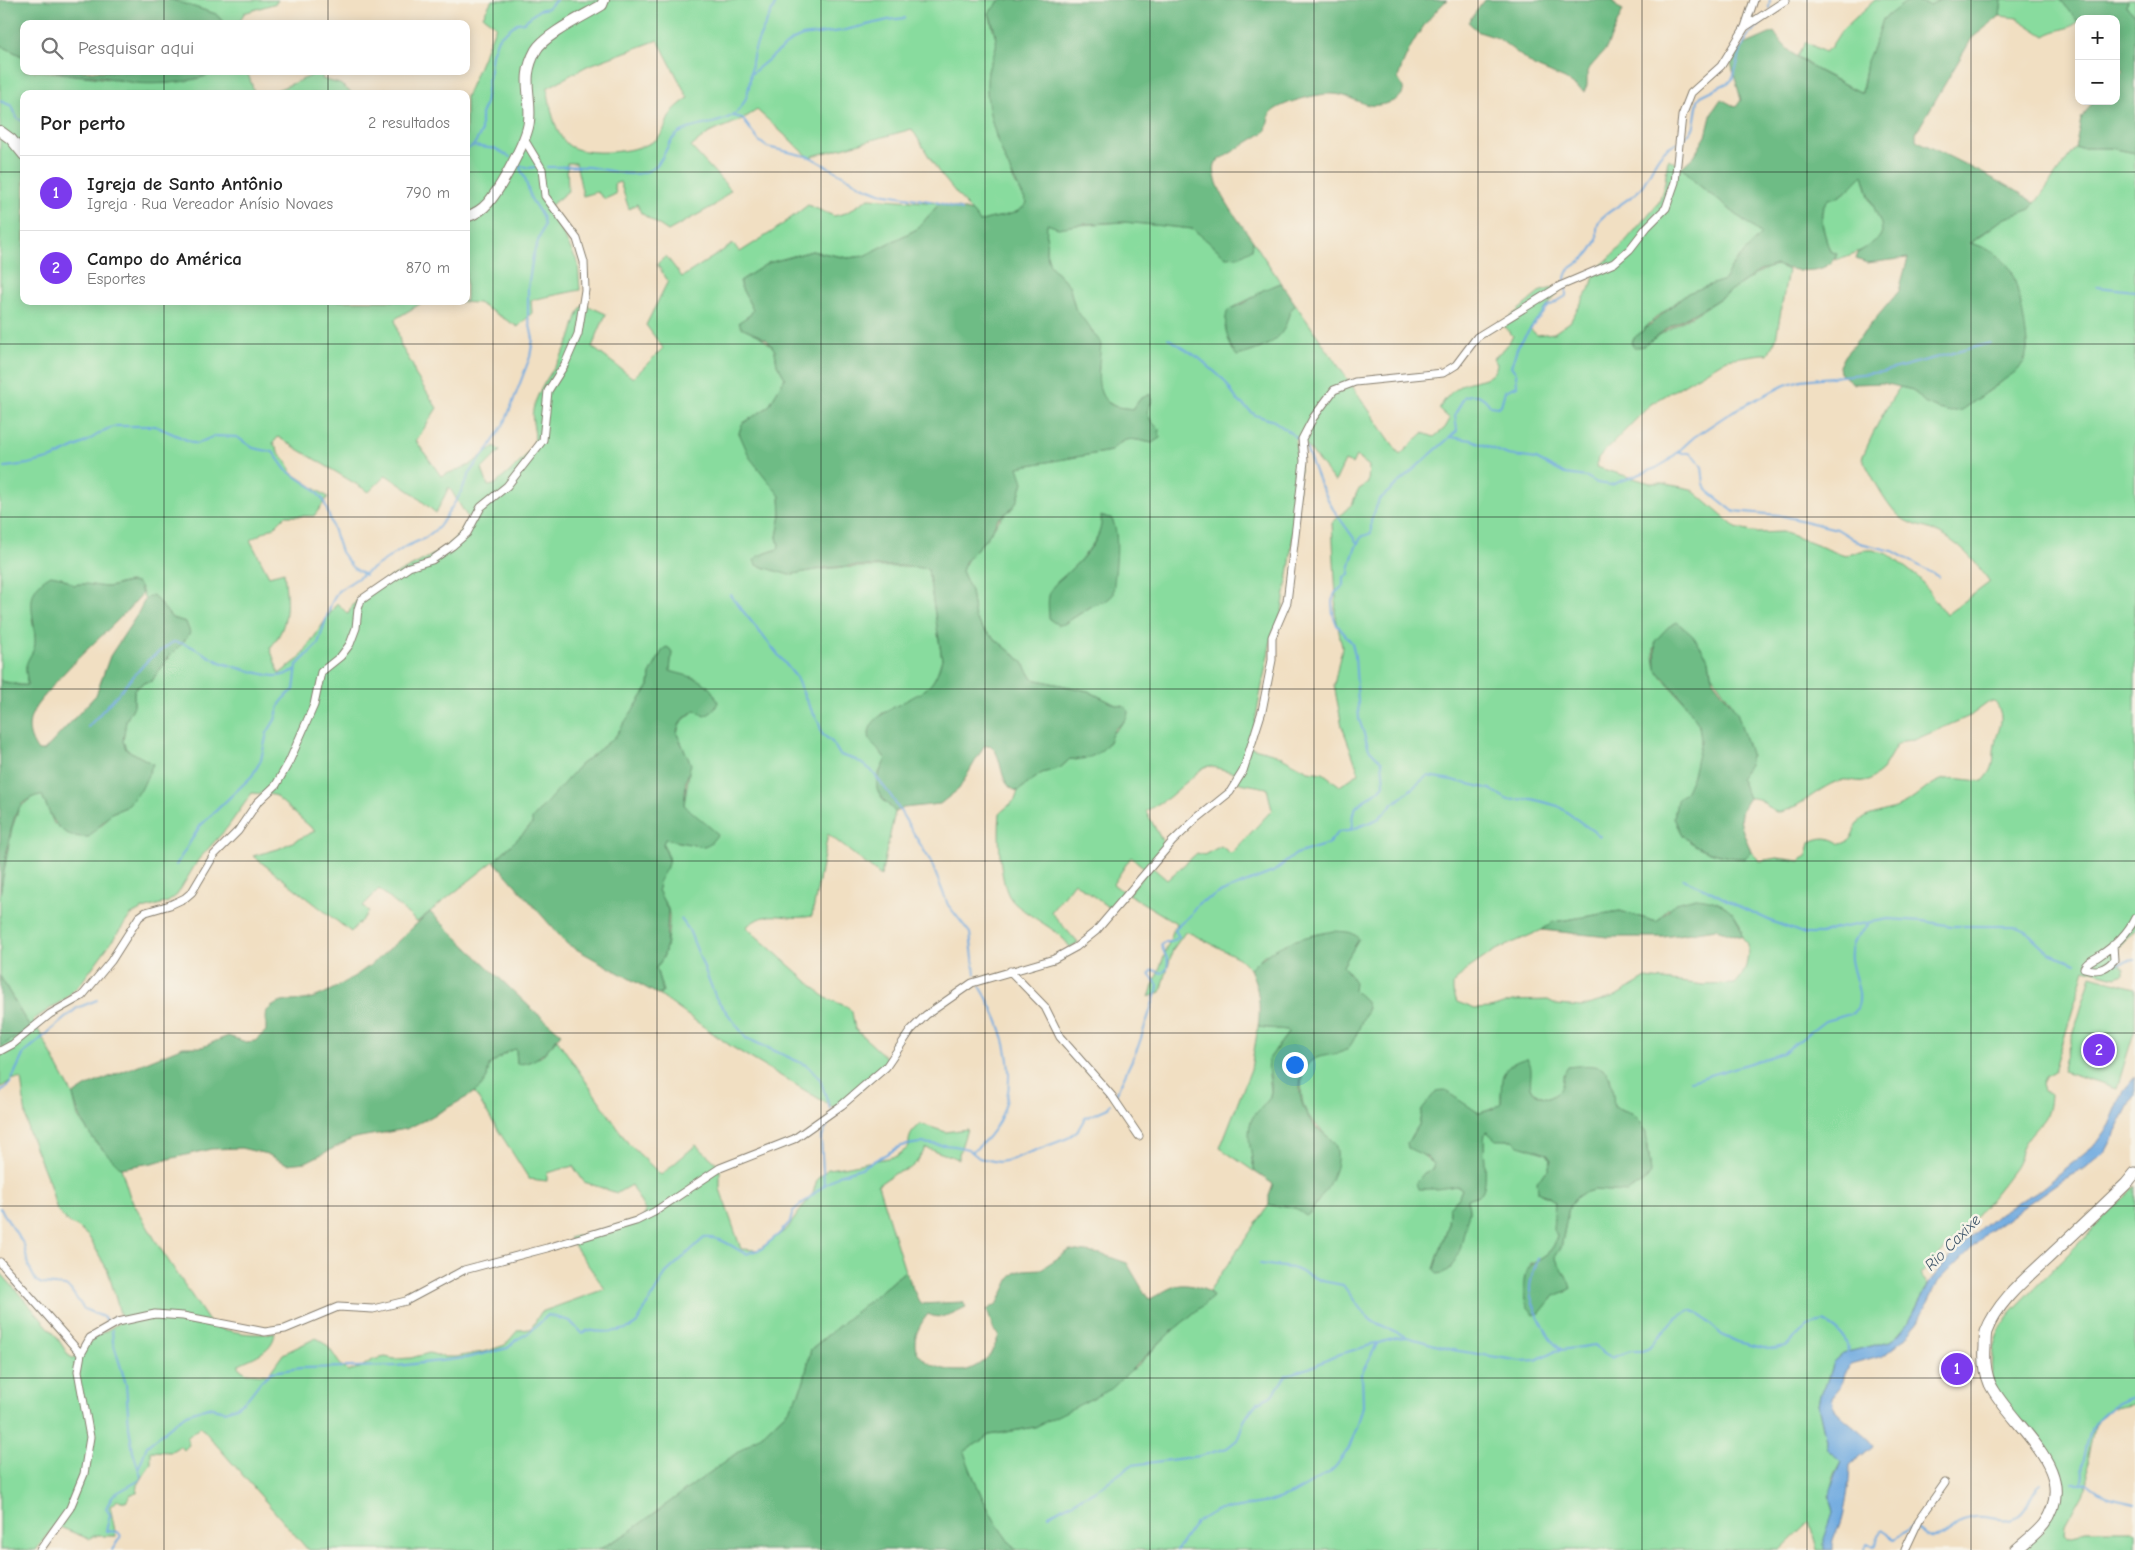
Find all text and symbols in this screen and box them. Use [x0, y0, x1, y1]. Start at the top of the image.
map controls [2075, 15, 2120, 105]
button: + [2075, 15, 2120, 60]
search box [20, 20, 470, 75]
icon: search [38, 34, 66, 62]
text: Pesquisar aqui [78, 37, 194, 59]
button: − [2075, 60, 2120, 105]
text: Por perto [40, 111, 125, 135]
text: 2 resultados [368, 114, 450, 132]
text: Igreja de Santo Antônio [87, 173, 283, 195]
text: 1 [53, 184, 59, 202]
text: 790 m [406, 184, 450, 202]
text: Igreja · Rua Vereador Anísio Novaes [87, 195, 333, 213]
text: Campo do América [87, 248, 242, 270]
text: 2 [52, 259, 60, 277]
text: 870 m [406, 259, 450, 277]
text: Esportes [87, 270, 145, 288]
pin: 2 [2083, 1031, 2115, 1069]
your location [1282, 1052, 1308, 1078]
water label: Rio Caxixe [1921, 1211, 1984, 1274]
pin: 1 [1941, 1350, 1973, 1388]

